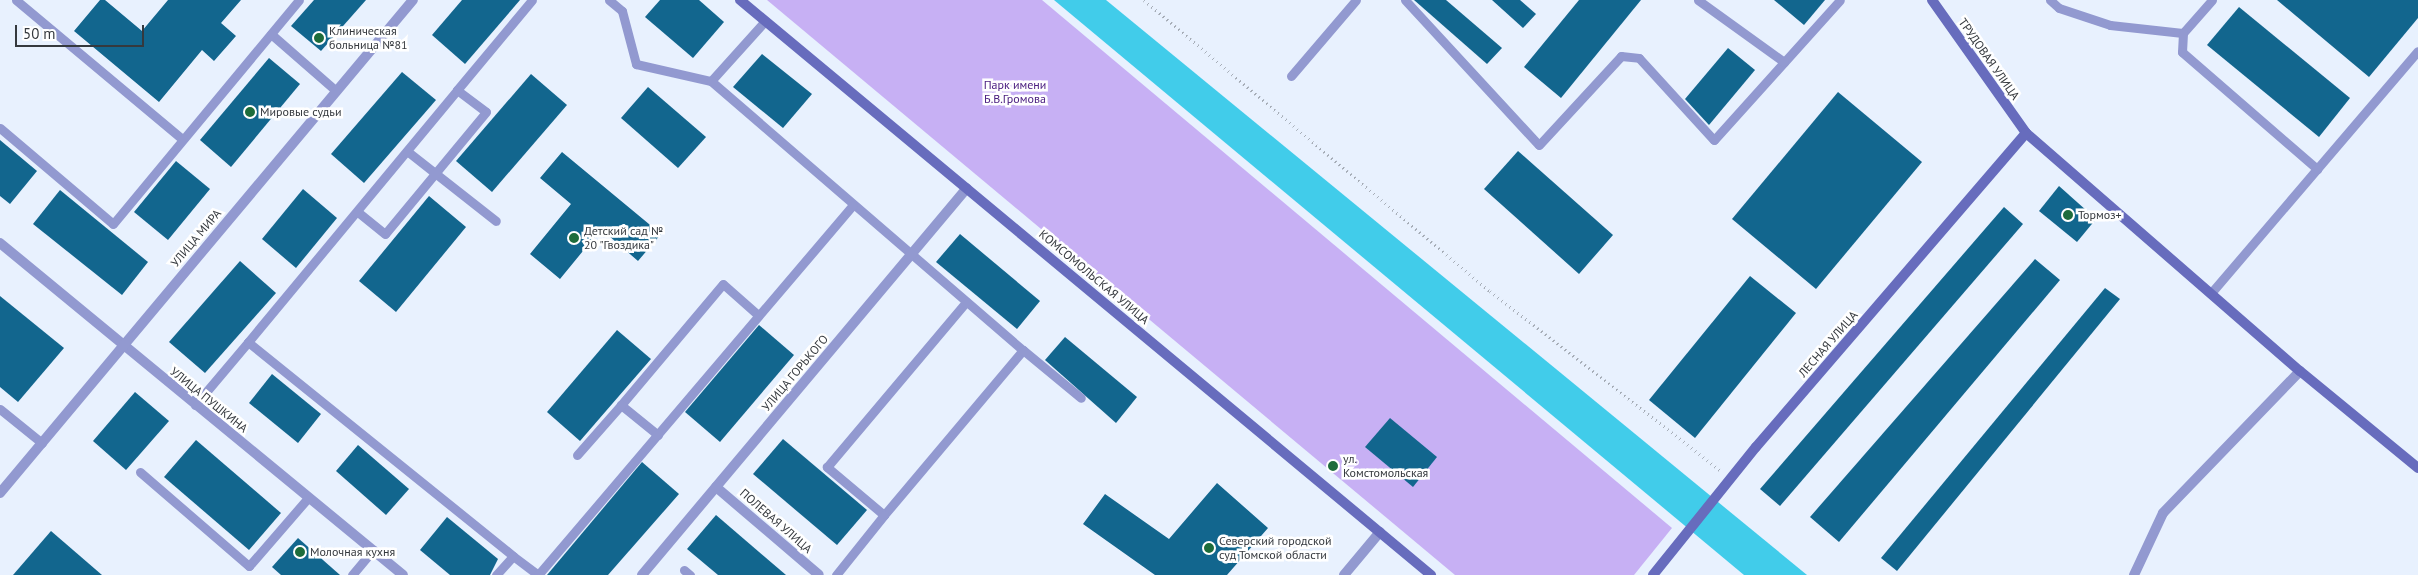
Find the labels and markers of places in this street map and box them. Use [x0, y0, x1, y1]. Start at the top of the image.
place label: Клиническая больница №81 [329, 24, 408, 52]
marker: Клиническая больница №81 [313, 32, 325, 44]
place label: Мировые судьи [260, 105, 341, 119]
marker: Мировые судьи [244, 106, 256, 118]
place label: Тормоз+ [2078, 208, 2122, 222]
marker: Тормоз+ [2062, 209, 2074, 221]
place label: Детский сад № 20 "Гвоздика" [584, 224, 663, 252]
marker: Детский сад № 20 "Гвоздика" [568, 232, 580, 244]
place label: ул. Комстомольская [1343, 452, 1428, 480]
marker: ул. Комстомольская [1327, 460, 1339, 472]
place label: Северский городской суд Томской области [1219, 534, 1332, 562]
marker: Северский городской суд Томской области [1203, 542, 1215, 554]
place label: Молочная кухня [310, 545, 395, 559]
marker: Молочная кухня [294, 546, 306, 558]

